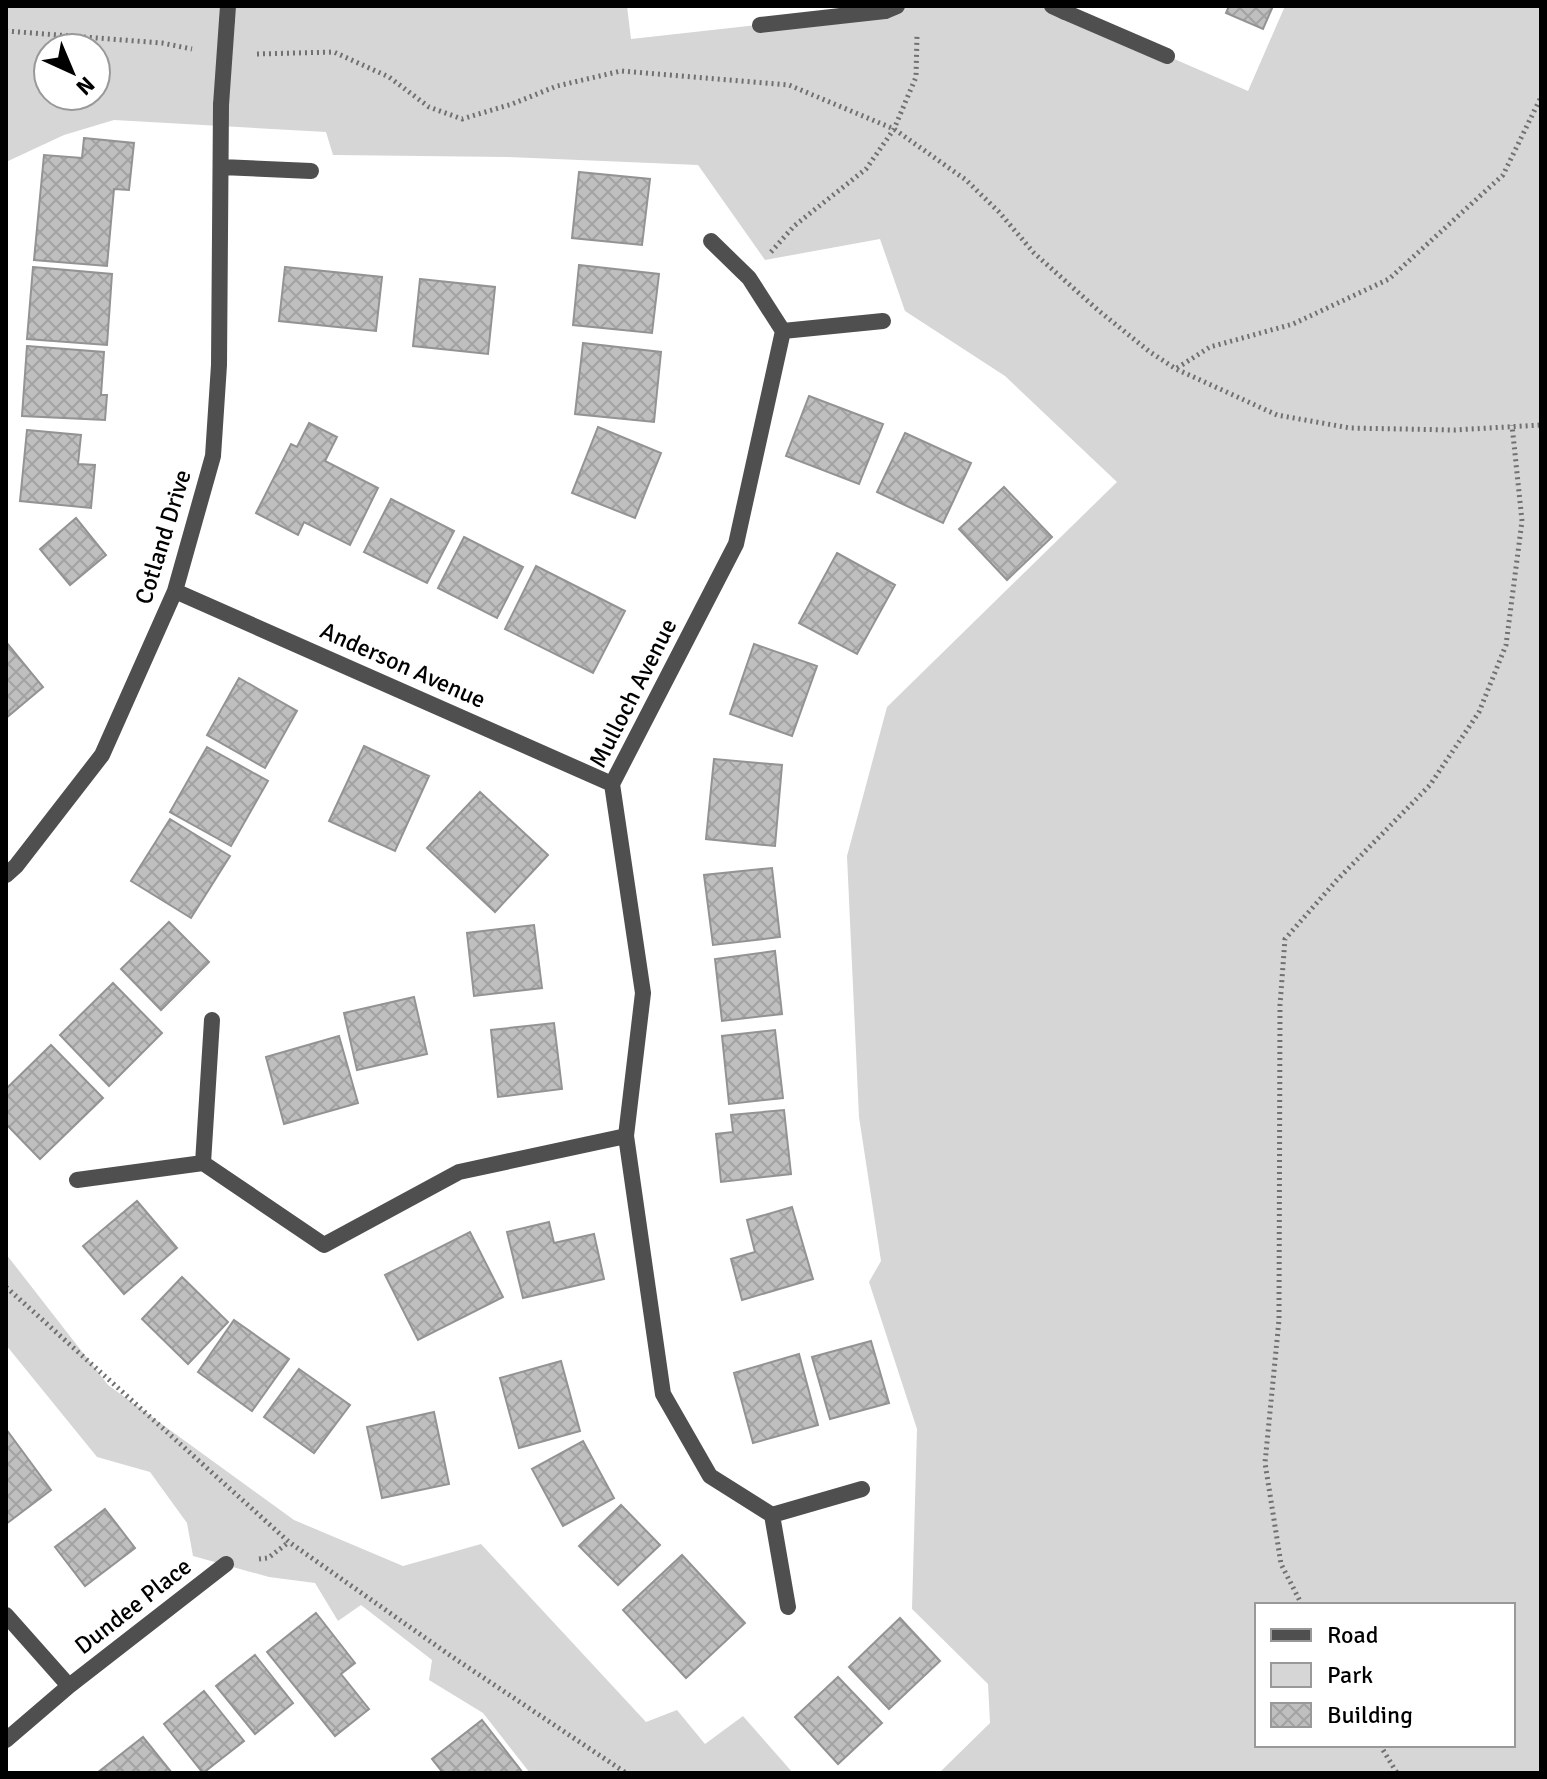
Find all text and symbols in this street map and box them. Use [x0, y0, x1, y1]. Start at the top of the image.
north arrow [32, 32, 112, 112]
text: N [71, 71, 100, 101]
street label: Cotland Drive [128, 466, 198, 608]
street label: Mulloch Avenue [583, 613, 683, 773]
street label: Anderson Avenue [316, 615, 490, 715]
street label: Dundee Place [69, 1551, 197, 1661]
legend [1255, 1603, 1515, 1747]
text: Road [1327, 1620, 1378, 1650]
text: Park [1327, 1660, 1373, 1690]
text: Building [1327, 1700, 1413, 1730]

